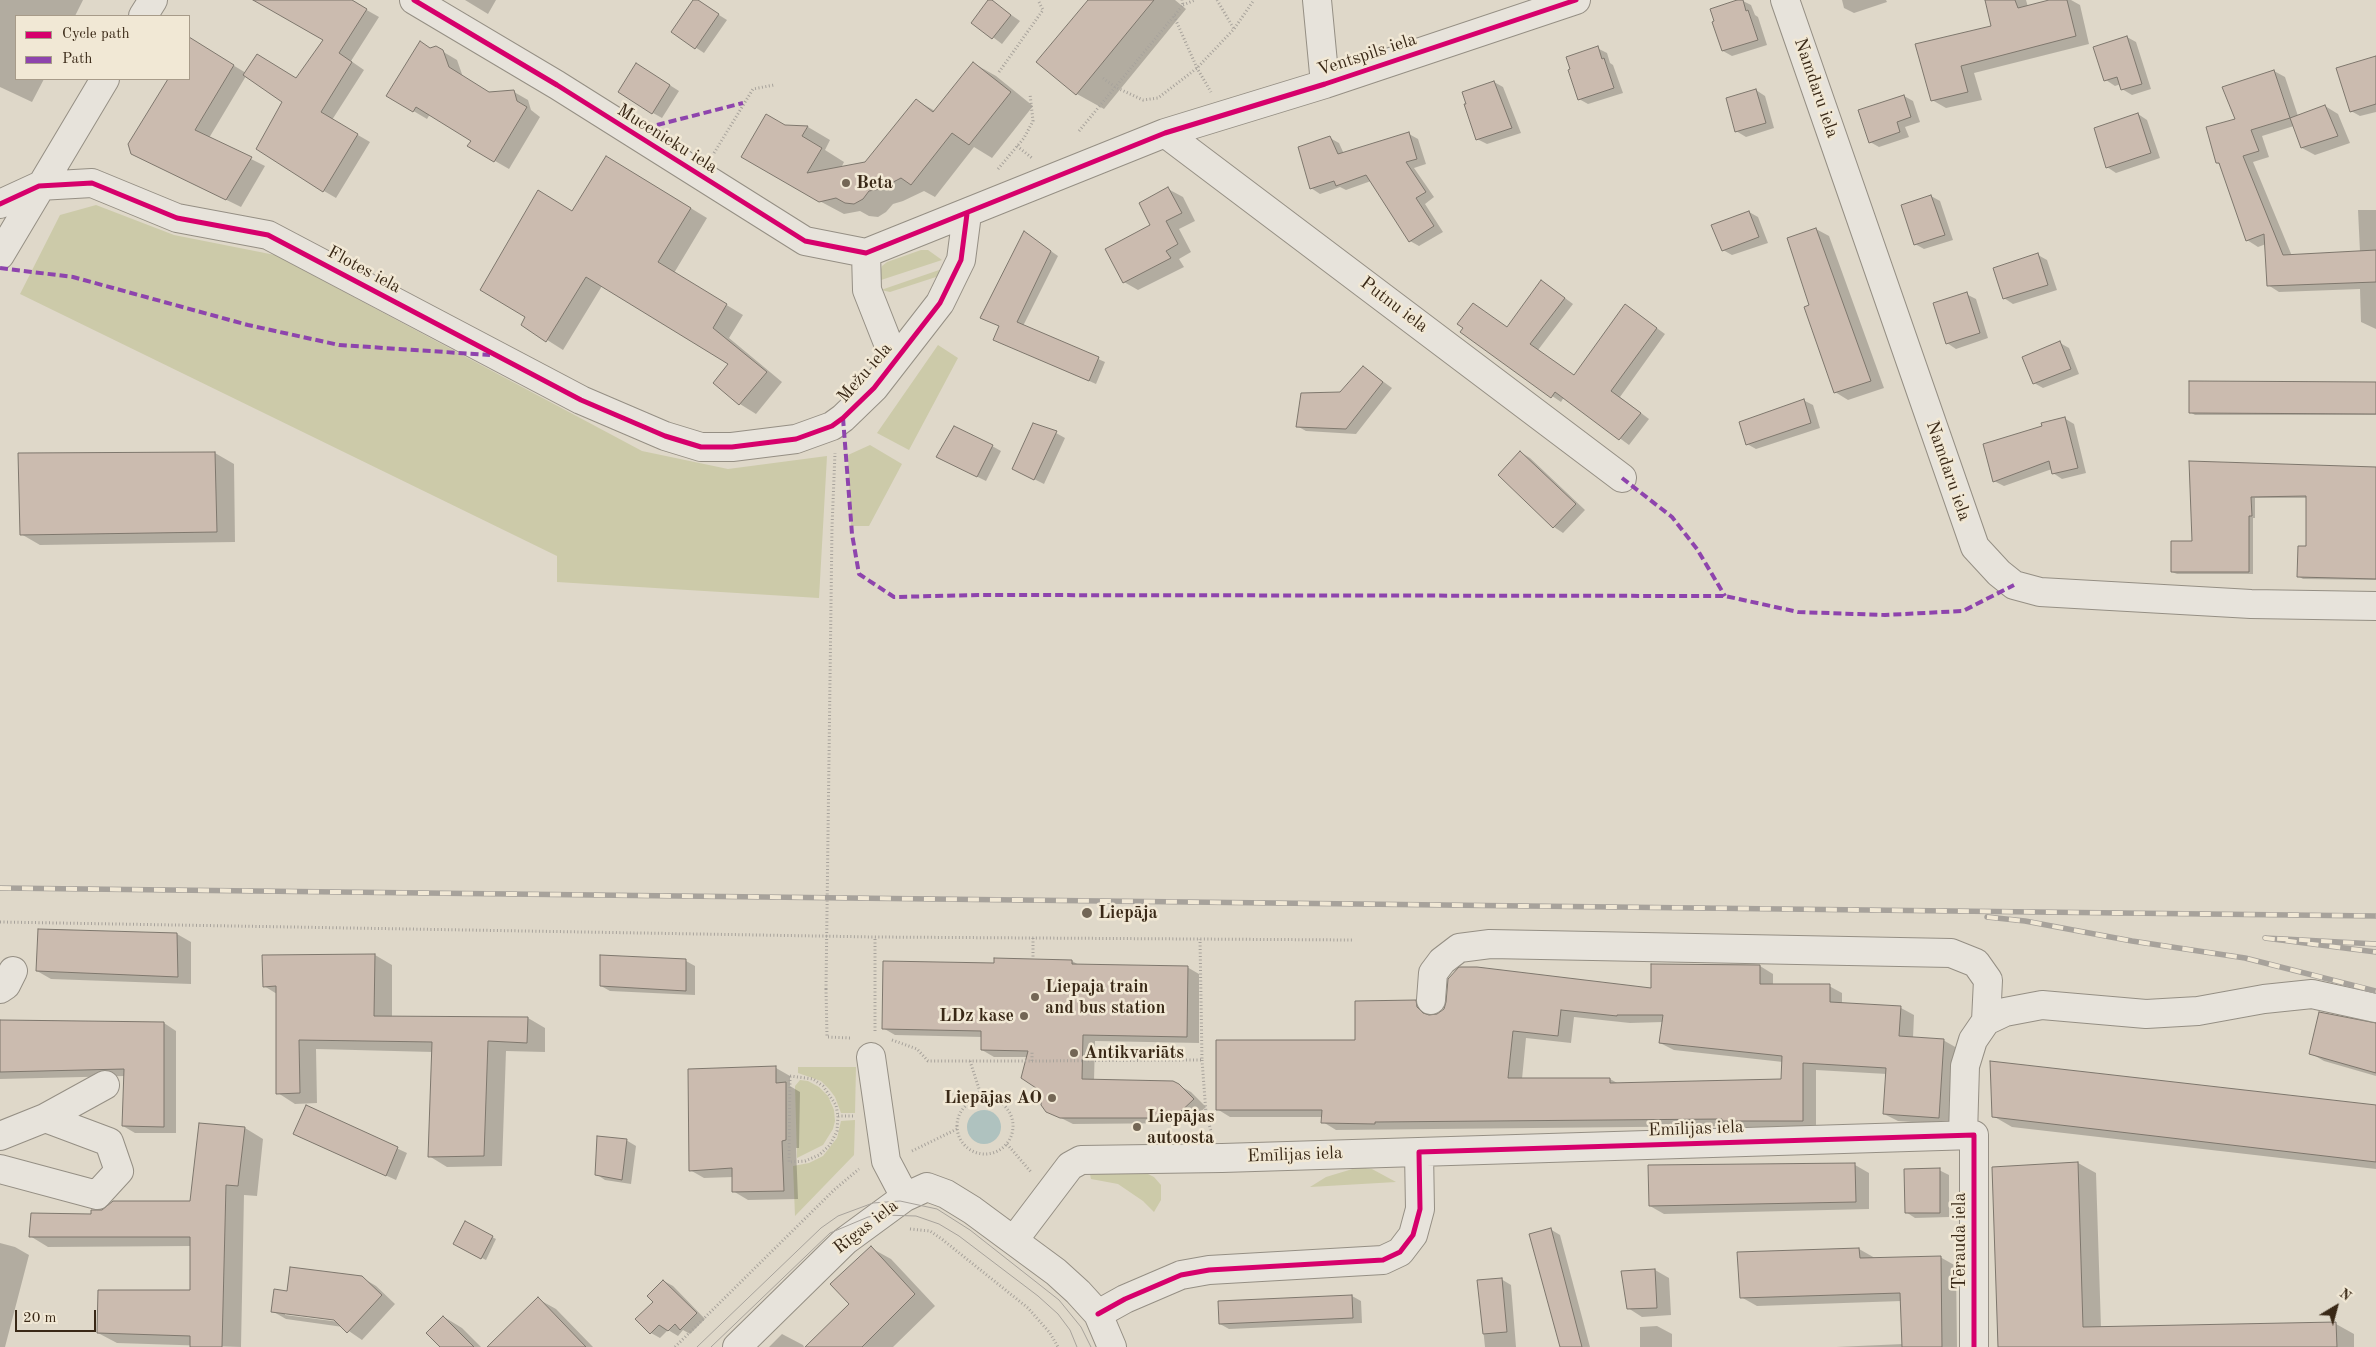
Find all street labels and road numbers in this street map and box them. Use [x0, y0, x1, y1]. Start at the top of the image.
street label: Ventspils iela [1315, 29, 1419, 81]
street label: Namdaru iela [1789, 35, 1843, 141]
street label: Mucenieku iela [613, 99, 721, 179]
street label: Flotes iela [323, 242, 405, 298]
street label: Putnu iela [1356, 272, 1432, 338]
street label: Mežu iela [833, 338, 897, 408]
street label: Namdaru iela [1921, 418, 1975, 524]
street label: Emīlijas iela [1648, 1117, 1744, 1141]
street label: Emīlijas iela [1247, 1143, 1343, 1167]
street label: Tērauda iela [1949, 1192, 1971, 1290]
street label: Rīgas iela [829, 1195, 903, 1259]

